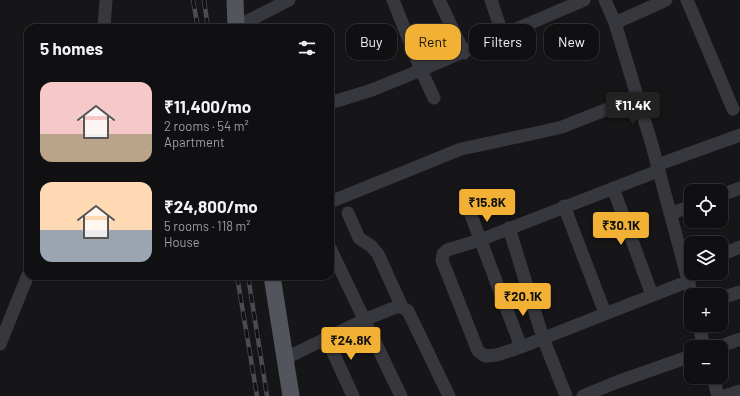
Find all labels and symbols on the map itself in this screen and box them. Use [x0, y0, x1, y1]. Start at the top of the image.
pin: ₹11.4K [600, 92, 666, 126]
pin: ₹15.8K [454, 189, 520, 223]
pin: ₹30.1K [588, 212, 654, 246]
pin: ₹20.1K [490, 283, 556, 317]
pin: ₹24.8K [318, 327, 384, 361]

